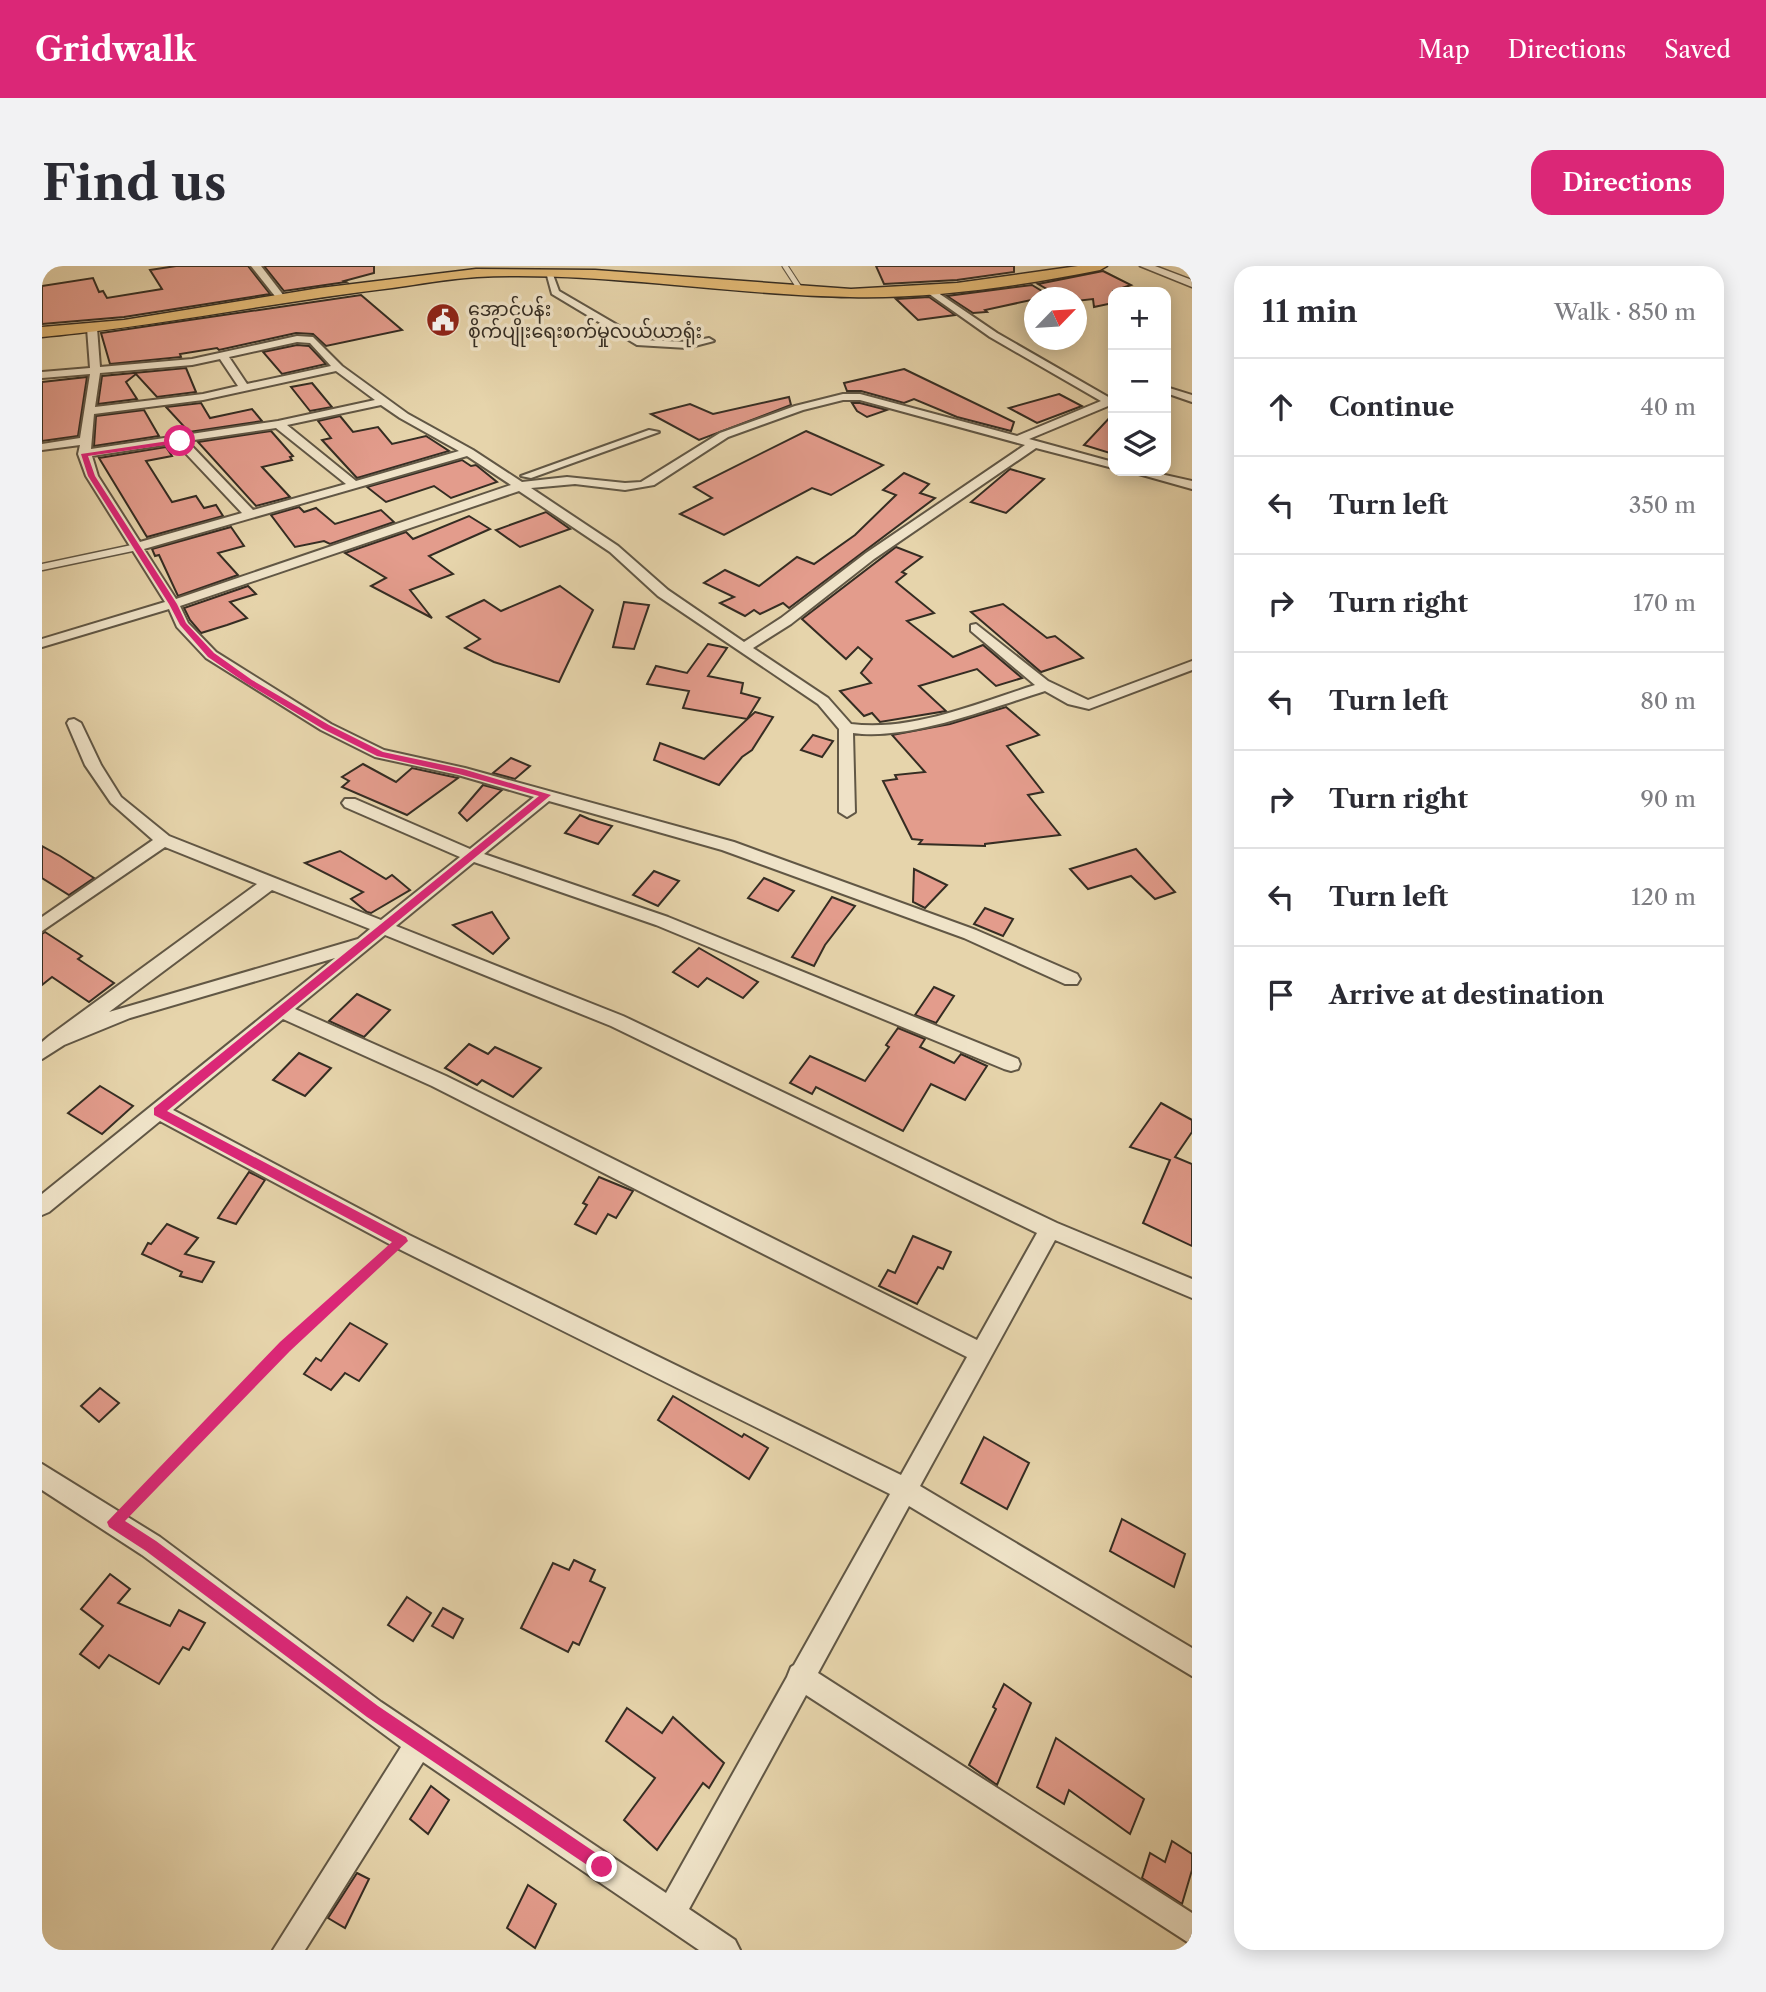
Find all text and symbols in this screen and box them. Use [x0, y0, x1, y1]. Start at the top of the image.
text: Gridwalk [35, 29, 196, 70]
text: Map [1418, 35, 1470, 64]
text: Directions [1508, 35, 1626, 64]
text: Saved [1664, 35, 1731, 64]
button: Directions [1531, 150, 1724, 215]
text: Find us [42, 152, 226, 213]
north arrow [1024, 287, 1087, 350]
map controls [1108, 287, 1171, 476]
button: + [1108, 287, 1171, 350]
text: 11 min [1262, 293, 1358, 330]
place label: အောင်ပန်း စိုက်ပျိုးရေးစက်မှုလယ်ယာရုံး [468, 295, 702, 348]
text: Walk · 850 m [1554, 298, 1696, 326]
public building icon: အောင်ပန်း စိုက်ပျိုးရေးစက်မှုလယ်ယာရုံး [424, 301, 462, 339]
button: − [1108, 350, 1171, 413]
icon: ahead [1262, 388, 1300, 426]
text: Continue [1329, 391, 1454, 423]
text: 40 m [1641, 393, 1696, 421]
button: layers [1108, 413, 1171, 476]
route start [164, 425, 195, 456]
icon: left [1262, 486, 1300, 524]
text: Turn left [1329, 489, 1448, 521]
text: 350 m [1629, 491, 1696, 519]
icon: right [1262, 584, 1300, 622]
text: Turn right [1329, 587, 1468, 619]
text: 170 m [1633, 589, 1696, 617]
icon: left [1262, 682, 1300, 720]
text: Turn left [1329, 685, 1448, 717]
text: 80 m [1640, 687, 1696, 715]
icon: right [1262, 780, 1300, 818]
text: Turn right [1329, 783, 1468, 815]
text: 90 m [1640, 785, 1696, 813]
icon: left [1262, 878, 1300, 916]
text: Turn left [1329, 881, 1448, 913]
text: 120 m [1631, 883, 1696, 911]
icon: arrive [1262, 976, 1300, 1014]
text: Arrive at destination [1329, 979, 1604, 1011]
route end [586, 1851, 617, 1882]

